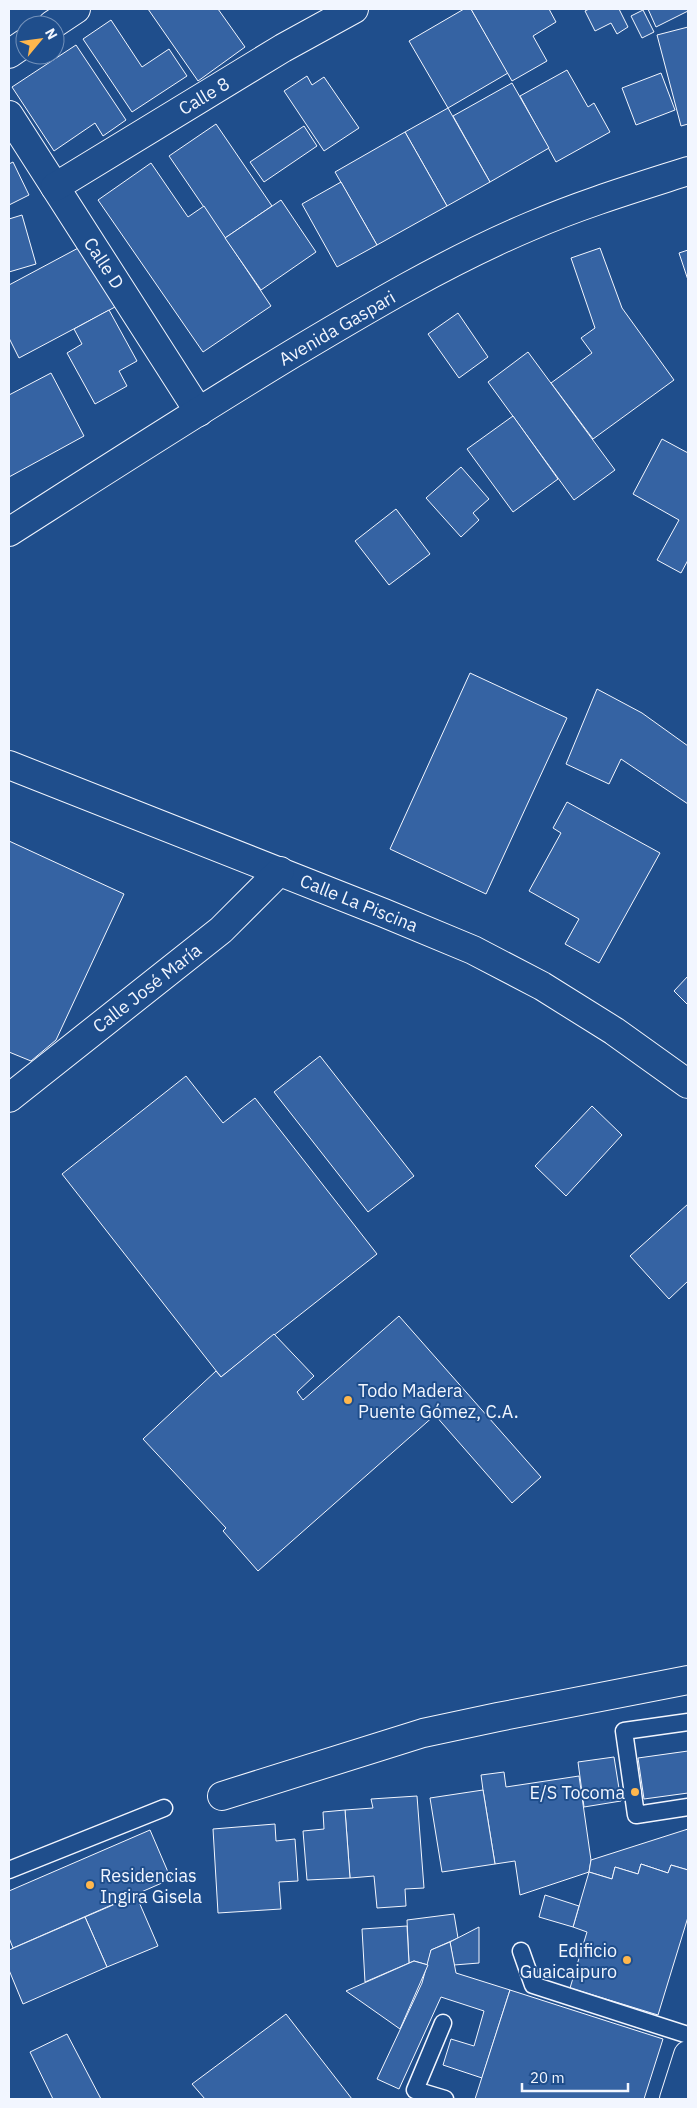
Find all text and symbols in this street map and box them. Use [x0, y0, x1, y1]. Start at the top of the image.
north arrow [15, 15, 65, 65]
text: N [41, 25, 62, 42]
street label: Calle 8 [174, 72, 234, 120]
street label: Calle D [79, 233, 129, 293]
street label: Avenida Gaspari [275, 285, 399, 371]
street label: Calle La Piscina [297, 869, 422, 937]
street label: Calle José María [88, 938, 206, 1038]
place label: Todo Madera Puente Gómez, C.A. [358, 1379, 519, 1423]
marker: Todo Madera Puente Gómez, C.A. [342, 1394, 354, 1406]
place label: E/S Tocoma [530, 1781, 625, 1804]
marker: E/S Tocoma [629, 1786, 641, 1798]
place label: Residencias Ingira Gisela [100, 1864, 202, 1908]
marker: Residencias Ingira Gisela [84, 1879, 96, 1891]
place label: Edificio Guaicaipuro [520, 1939, 617, 1983]
marker: Edificio Guaicaipuro [621, 1954, 633, 1966]
scale bar [522, 2060, 628, 2092]
text: 20 m [530, 2068, 565, 2087]

